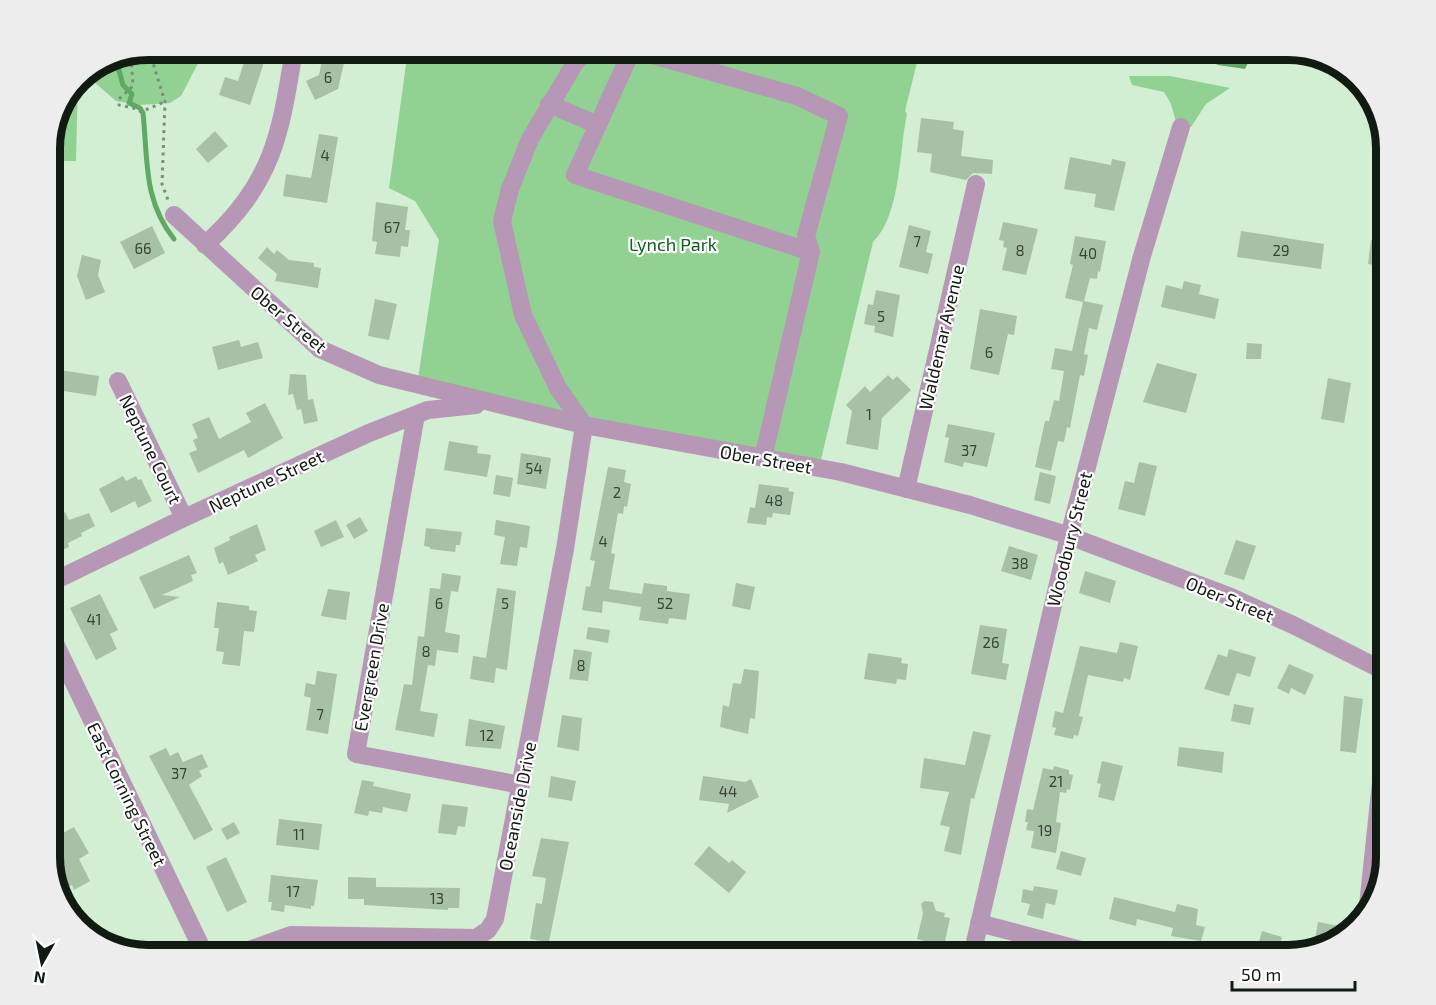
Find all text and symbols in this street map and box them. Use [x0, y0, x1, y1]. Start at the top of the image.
house number: 6 [324, 68, 332, 86]
house number: 4 [320, 146, 330, 164]
house number: 67 [384, 218, 400, 236]
house number: 7 [913, 232, 921, 250]
park label: Lynch Park [629, 233, 717, 255]
house number: 66 [134, 239, 152, 257]
house number: 8 [1015, 241, 1025, 259]
house number: 29 [1272, 241, 1290, 259]
house number: 40 [1079, 244, 1097, 262]
street label: Waldemar Avenue [914, 262, 968, 412]
street label: Ober Street [246, 281, 332, 357]
house number: 5 [877, 307, 885, 325]
house number: 6 [985, 343, 993, 361]
street label: Neptune Court [115, 391, 187, 507]
house number: 1 [866, 405, 872, 423]
street label: Ober Street [718, 440, 814, 478]
house number: 37 [961, 441, 977, 459]
street label: Neptune Street [205, 445, 327, 517]
house number: 54 [525, 459, 543, 477]
street label: Woodbury Street [1042, 469, 1096, 609]
house number: 2 [613, 483, 621, 501]
house number: 48 [765, 491, 783, 509]
house number: 4 [598, 532, 608, 550]
house number: 38 [1011, 554, 1029, 572]
street label: Ober Street [1183, 571, 1277, 627]
house number: 6 [435, 594, 443, 612]
house number: 5 [501, 594, 509, 612]
house number: 52 [657, 594, 673, 612]
street label: Evergreen Drive [349, 601, 393, 733]
house number: 41 [86, 610, 102, 628]
house number: 26 [982, 633, 1000, 651]
house number: 8 [421, 642, 431, 660]
house number: 8 [576, 656, 586, 674]
house number: 7 [316, 705, 324, 723]
street label: East Corning Street [83, 719, 171, 870]
house number: 12 [480, 726, 494, 744]
street label: Oceanside Drive [494, 740, 540, 872]
house number: 37 [171, 764, 187, 782]
house number: 21 [1049, 772, 1063, 790]
house number: 44 [719, 782, 737, 800]
house number: 19 [1038, 821, 1052, 839]
house number: 11 [293, 825, 305, 843]
house number: 17 [286, 882, 300, 900]
house number: 13 [430, 889, 444, 907]
north arrow [12, 933, 72, 993]
scale bar [1232, 954, 1355, 992]
text: 50 m [1241, 963, 1281, 985]
text: N [32, 968, 47, 989]

